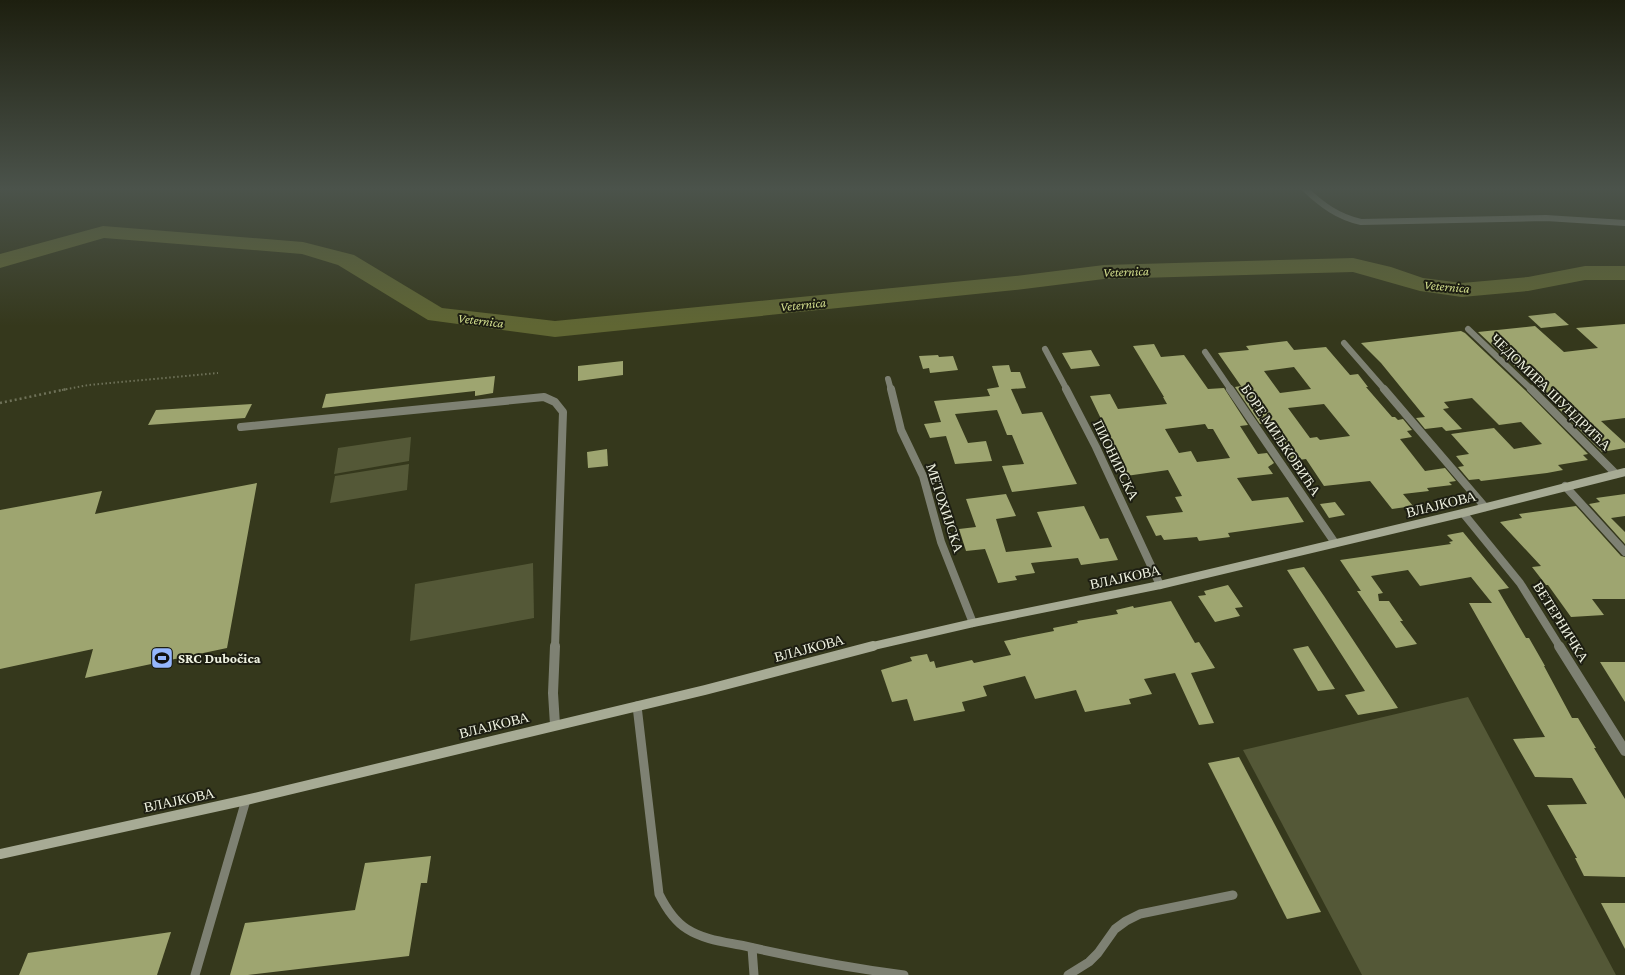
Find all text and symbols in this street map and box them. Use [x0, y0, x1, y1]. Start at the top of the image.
water label: Veternica [1103, 263, 1149, 280]
water label: Veternica [1423, 277, 1470, 296]
water label: Veternica [779, 295, 827, 314]
water label: Veternica [457, 310, 505, 331]
street label: ЧЕДОМИРА ШУНДРИЋА [1488, 330, 1615, 454]
street label: БОРЕ МИЉКОВИЋА [1238, 381, 1325, 499]
street label: ПИОНИРСКА [1090, 417, 1143, 504]
street label: МЕТОХИЈСКА [923, 461, 967, 555]
street label: ВЛАЈКОВА [1404, 487, 1478, 520]
street label: ВЛАЈКОВА [1088, 562, 1163, 592]
street label: ВЕТЕРНИЧКА [1530, 579, 1593, 666]
street label: ВЛАЈКОВА [772, 631, 846, 665]
sports icon: SRC Dubočica [149, 645, 175, 671]
place label: SRC Dubočica [178, 650, 261, 666]
street label: ВЛАЈКОВА [457, 708, 531, 741]
street label: ВЛАЈКОВА [142, 785, 217, 815]

